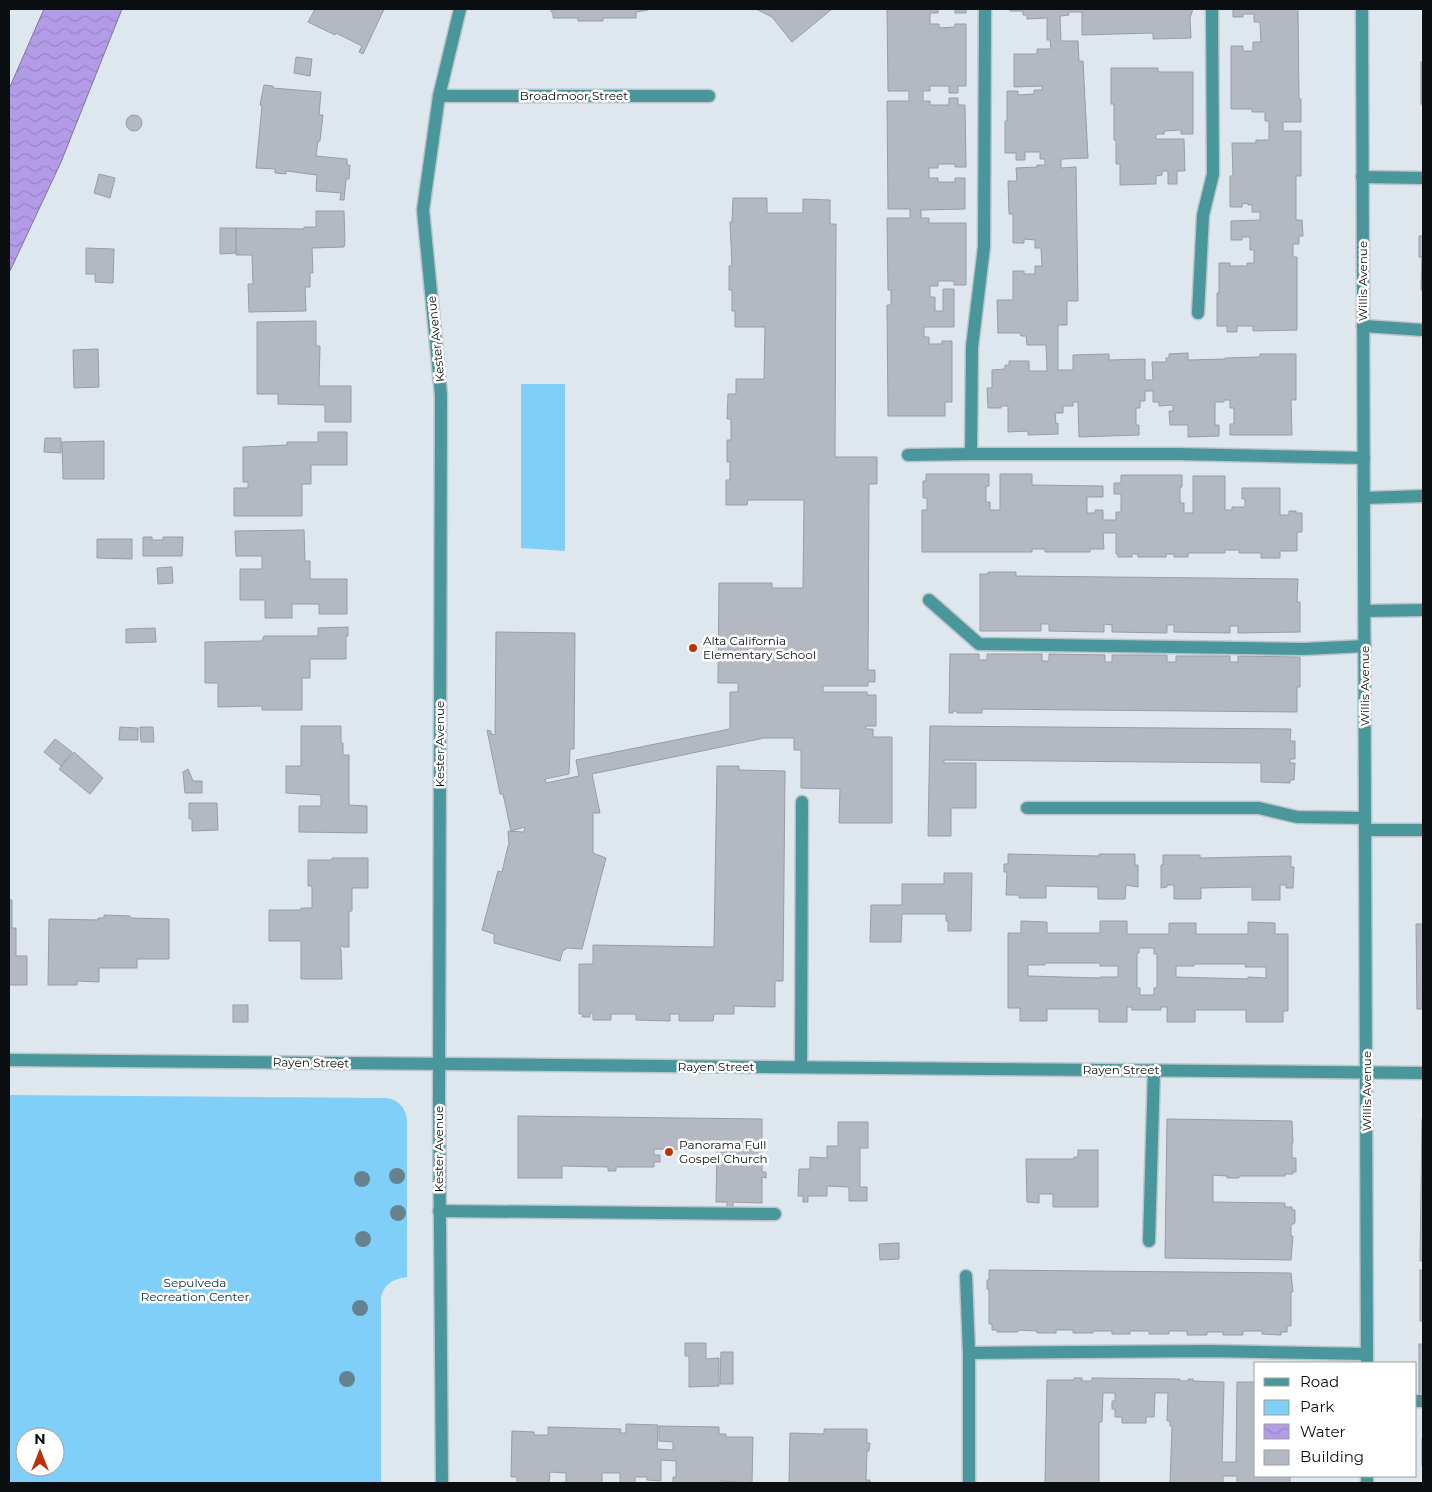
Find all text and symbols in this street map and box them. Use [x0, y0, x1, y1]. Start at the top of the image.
street label: Broadmoor Street [520, 88, 628, 103]
street label: Willis Avenue [1355, 241, 1370, 321]
street label: Kester Avenue [424, 295, 447, 383]
place label: Alta California Elementary School [703, 633, 816, 662]
marker: Alta California Elementary School [687, 642, 699, 654]
street label: Willis Avenue [1357, 646, 1372, 726]
street label: Kester Avenue [432, 701, 447, 787]
street label: Willis Avenue [1359, 1051, 1374, 1131]
street label: Rayen Street [273, 1054, 350, 1071]
street label: Rayen Street [678, 1059, 754, 1074]
street label: Rayen Street [1083, 1062, 1159, 1077]
street label: Kester Avenue [431, 1106, 446, 1192]
place label: Panorama Full Gospel Church [679, 1137, 768, 1166]
marker: Panorama Full Gospel Church [663, 1146, 675, 1158]
park label: Sepulveda Recreation Center [141, 1275, 250, 1304]
legend [1254, 1362, 1417, 1477]
text: Road [1300, 1372, 1339, 1391]
text: Park [1300, 1397, 1334, 1416]
text: Water [1300, 1422, 1346, 1441]
north arrow [15, 1427, 65, 1477]
text: N [34, 1430, 46, 1448]
text: Building [1300, 1447, 1364, 1466]

